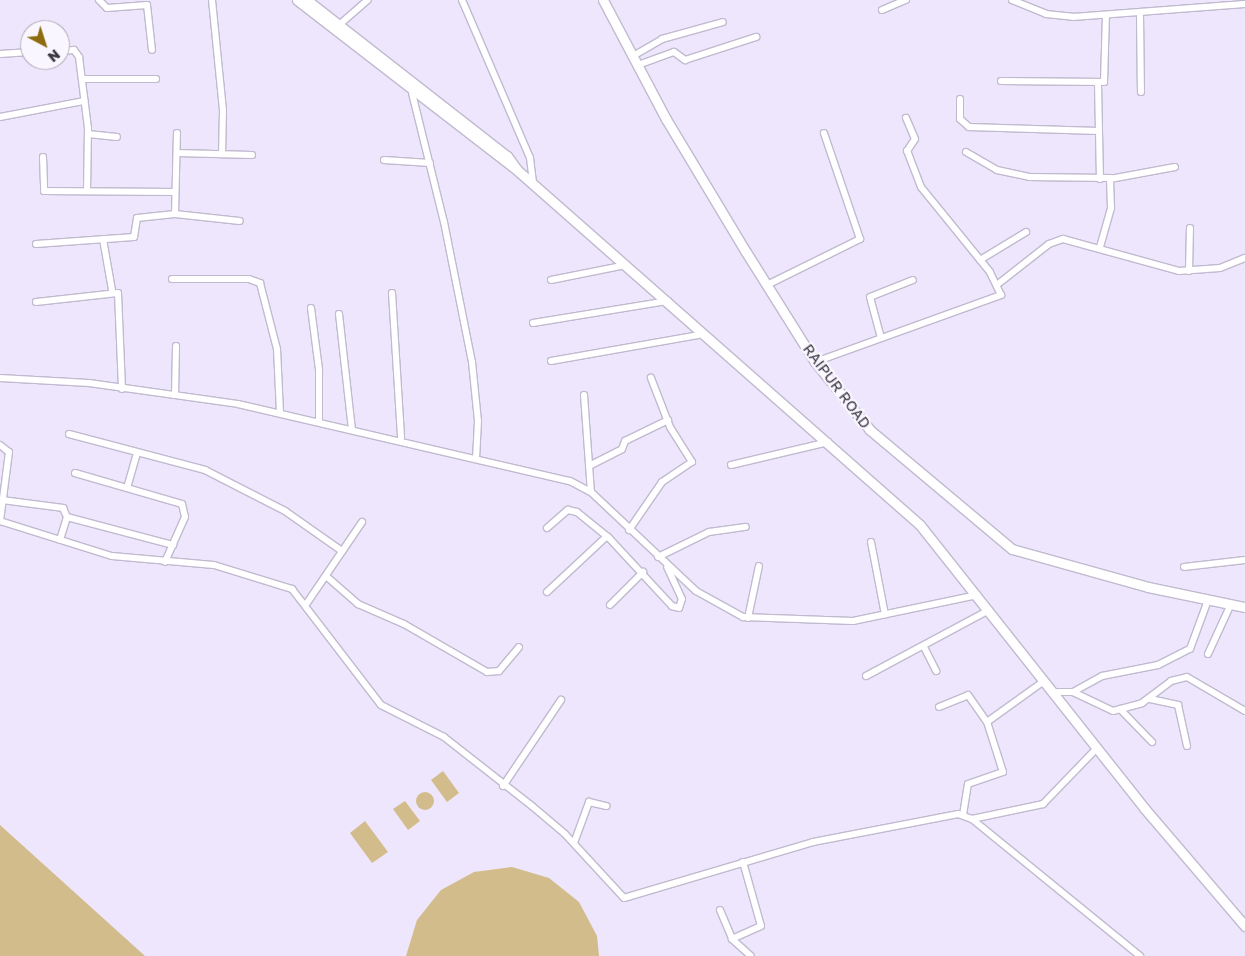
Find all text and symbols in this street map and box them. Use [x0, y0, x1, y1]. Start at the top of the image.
north arrow [20, 20, 70, 70]
text: N [45, 46, 64, 66]
street label: RAIPUR ROAD [799, 340, 875, 432]

